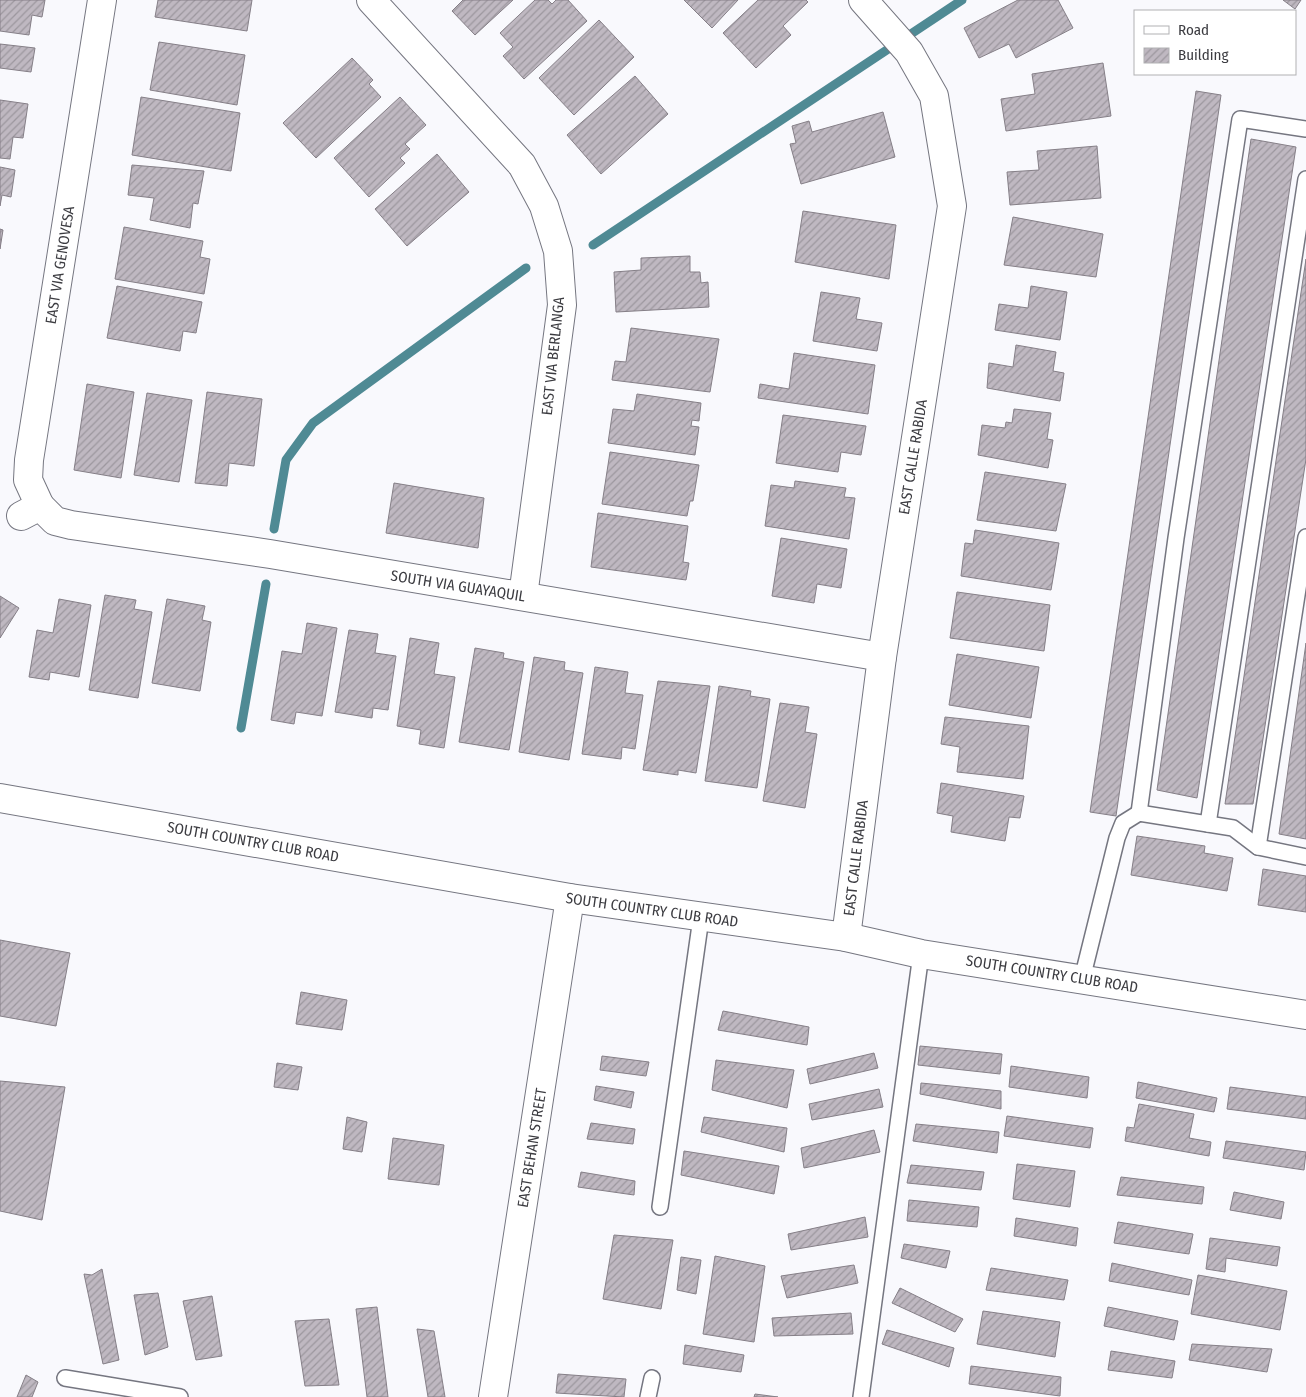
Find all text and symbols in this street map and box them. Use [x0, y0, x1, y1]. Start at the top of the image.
legend [1134, 10, 1296, 75]
text: Road [1178, 21, 1209, 39]
text: Building [1178, 46, 1229, 64]
street label: EAST VIA GENOVESA [42, 205, 78, 325]
street label: EAST VIA BERLANGA [538, 296, 568, 416]
street label: EAST CALLE RABIDA [895, 398, 931, 516]
street label: SOUTH VIA GUAYAQUIL [389, 566, 527, 606]
street label: EAST CALLE RABIDA [840, 799, 872, 917]
street label: SOUTH COUNTRY CLUB ROAD [166, 818, 340, 866]
street label: SOUTH COUNTRY CLUB ROAD [565, 889, 739, 931]
street label: SOUTH COUNTRY CLUB ROAD [965, 951, 1139, 997]
street label: EAST BEHAN STREET [514, 1087, 550, 1209]

